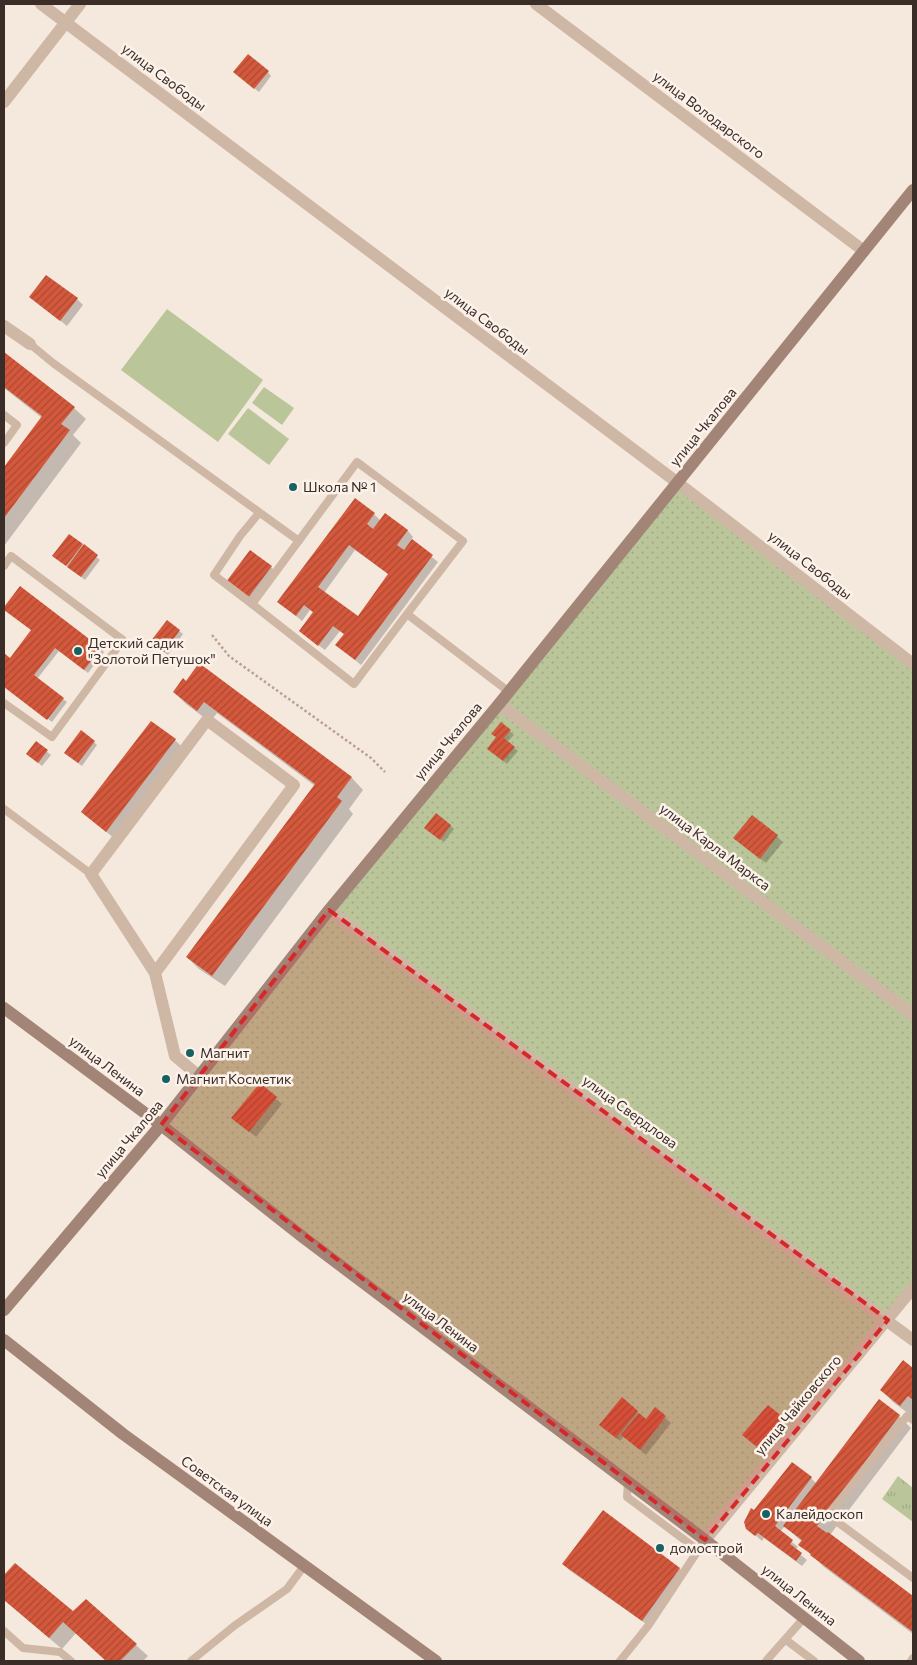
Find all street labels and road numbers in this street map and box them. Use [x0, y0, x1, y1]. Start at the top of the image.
street label: улица Свободы [119, 39, 210, 114]
street label: улица Володарского [650, 67, 768, 162]
street label: улица Свободы [442, 283, 533, 358]
street label: улица Чкалова [666, 384, 740, 469]
street label: улица Свободы [765, 527, 856, 603]
street label: улица Чкалова [410, 698, 485, 783]
street label: улица Карла Маркса [657, 800, 774, 894]
street label: улица Ленина [66, 1032, 148, 1100]
street label: улица Свердлова [580, 1071, 681, 1152]
street label: улица Чкалова [91, 1096, 166, 1181]
street label: улица Ленина [400, 1288, 482, 1356]
street label: улица Чайковского [751, 1351, 844, 1458]
street label: Советская улица [178, 1452, 276, 1530]
street label: улица Ленина [759, 1560, 840, 1629]

